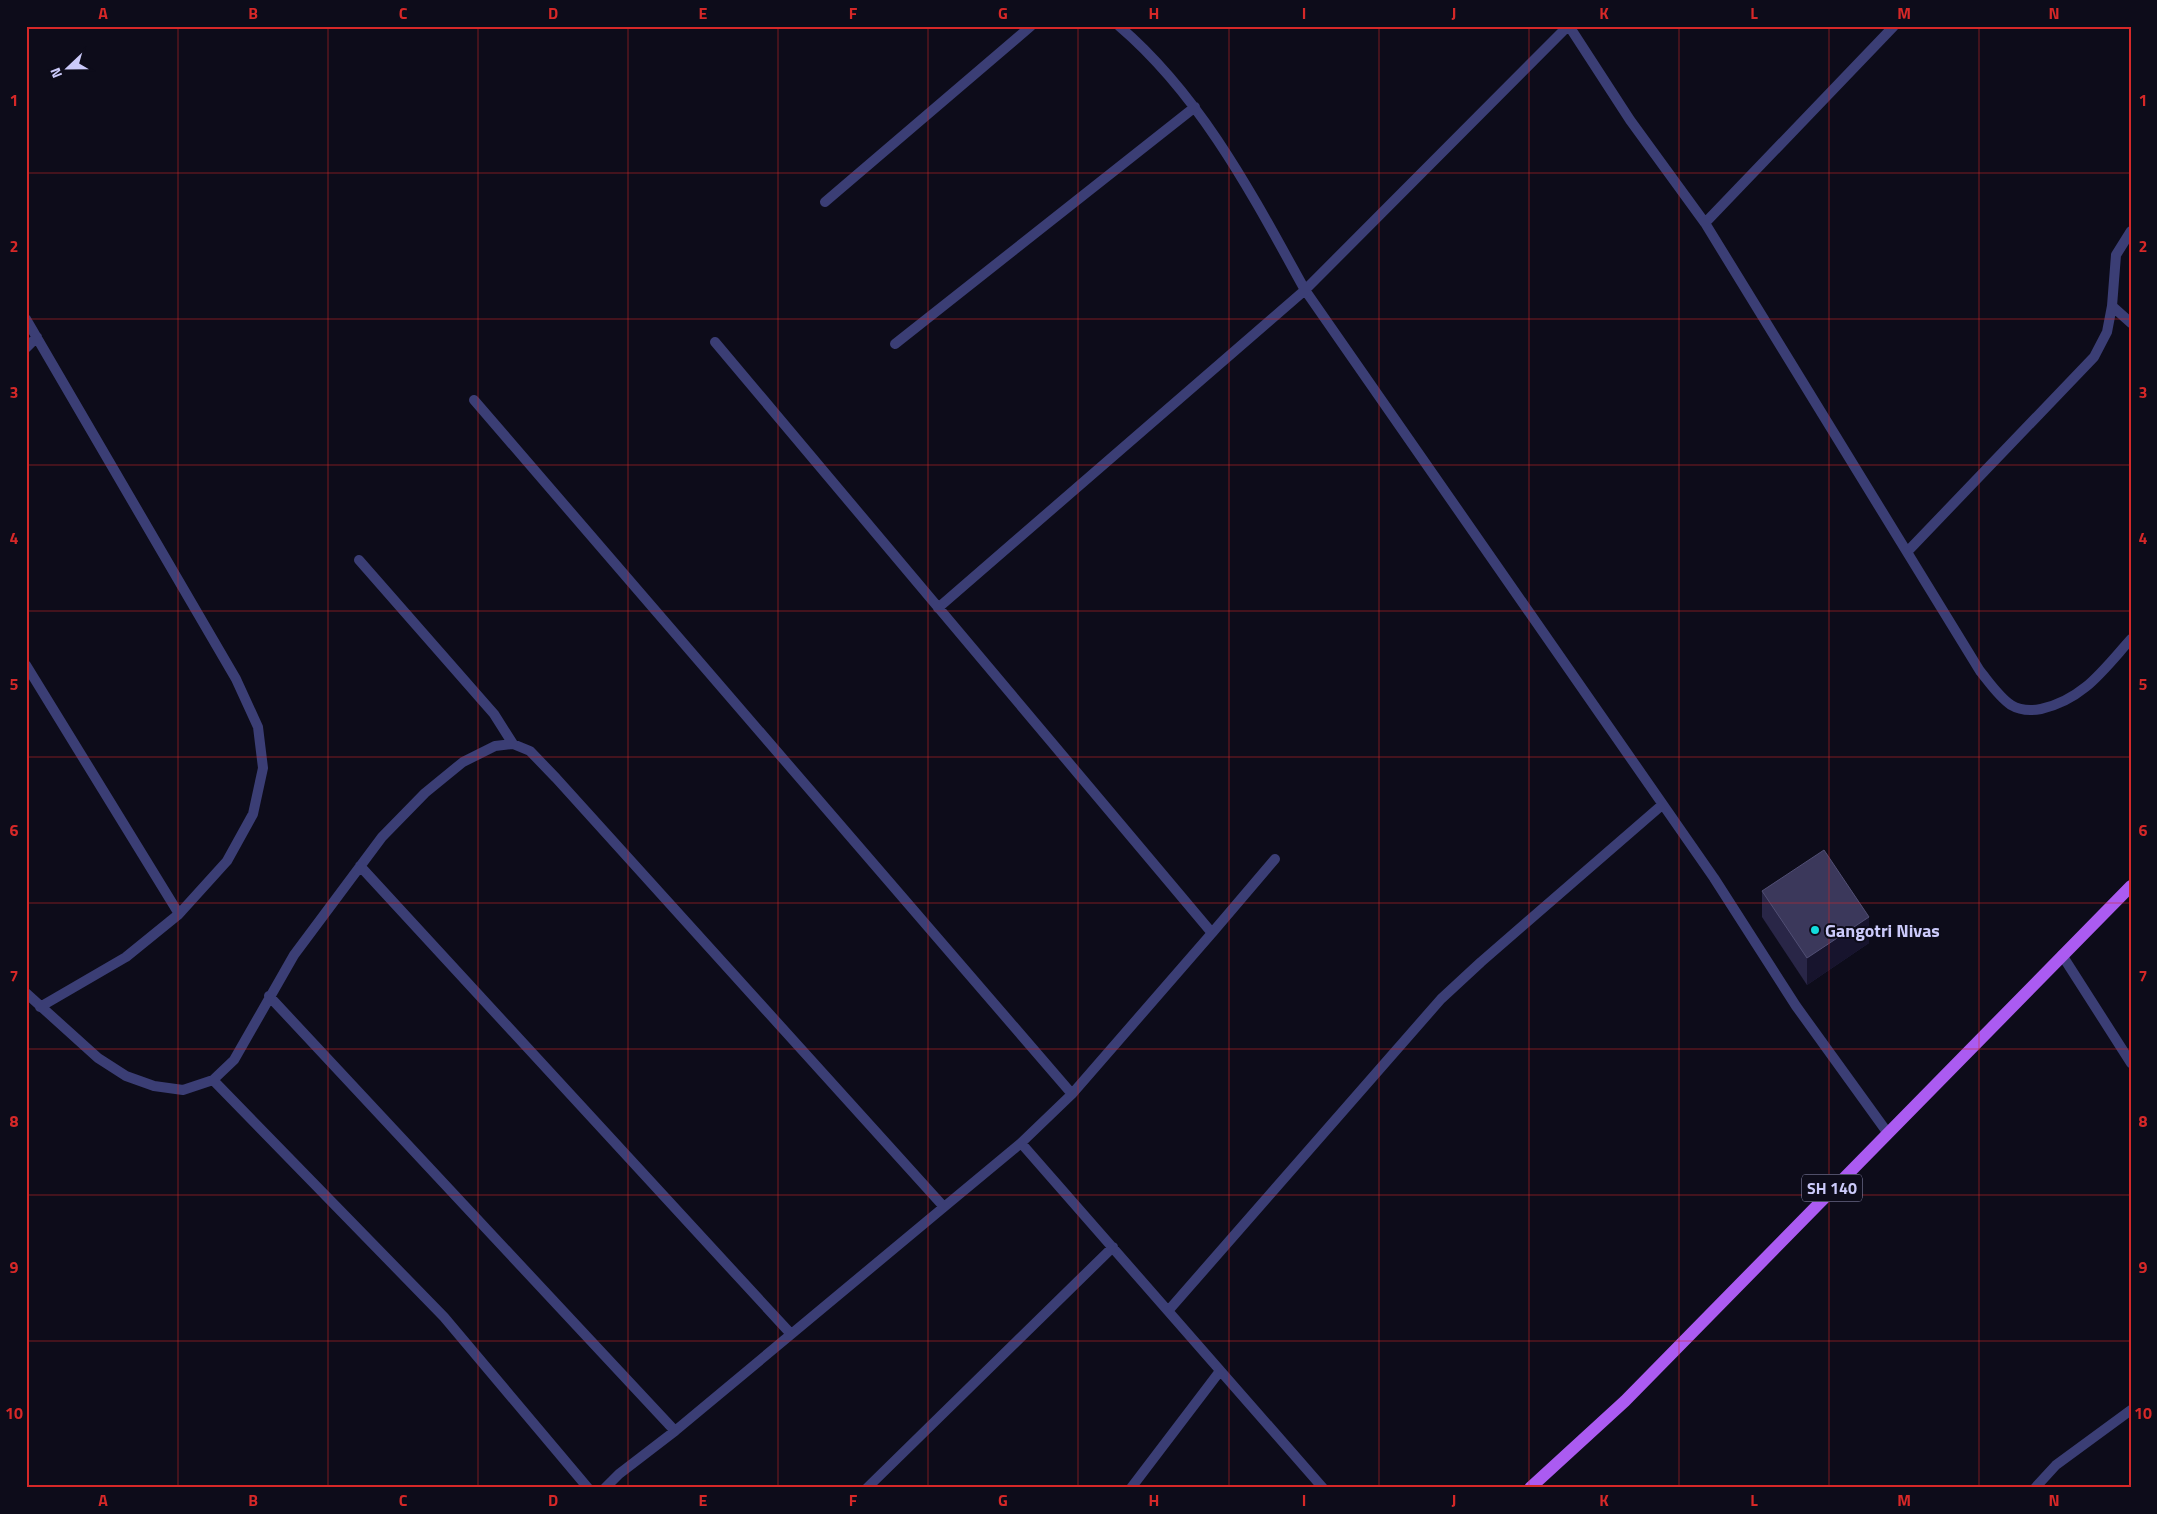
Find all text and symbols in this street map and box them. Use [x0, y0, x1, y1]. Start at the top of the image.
text: A [98, 1, 108, 25]
text: B [248, 1, 258, 25]
text: C [399, 1, 408, 25]
text: D [548, 1, 558, 25]
text: E [699, 1, 708, 25]
text: F [849, 1, 858, 25]
text: G [998, 1, 1008, 25]
text: H [1149, 1, 1159, 25]
text: I [1302, 1, 1306, 25]
text: J [1452, 1, 1456, 25]
text: K [1599, 1, 1609, 25]
text: L [1750, 1, 1758, 25]
text: M [1897, 1, 1911, 25]
text: N [2048, 1, 2060, 25]
north arrow [42, 42, 92, 92]
text: N [44, 65, 67, 81]
text: 1 [10, 88, 18, 112]
text: 1 [2139, 88, 2147, 112]
text: 2 [10, 234, 18, 258]
text: 2 [2139, 234, 2147, 258]
text: 3 [10, 380, 18, 404]
text: 3 [2139, 380, 2147, 404]
text: 4 [10, 526, 19, 550]
text: 4 [2139, 526, 2148, 550]
text: 5 [10, 672, 19, 696]
text: 5 [2139, 672, 2148, 696]
text: 6 [10, 818, 19, 842]
text: 6 [2139, 818, 2148, 842]
place label: Gangotri Nivas [1825, 917, 1940, 944]
marker: Gangotri Nivas [1809, 924, 1821, 936]
text: 7 [10, 964, 18, 988]
text: 7 [2139, 964, 2147, 988]
text: 8 [10, 1109, 19, 1133]
text: 8 [2139, 1109, 2148, 1133]
road number: SH 140 [1802, 1174, 1862, 1202]
text: 9 [10, 1255, 19, 1279]
text: 9 [2139, 1255, 2148, 1279]
text: 10 [5, 1401, 23, 1425]
text: 10 [2134, 1401, 2152, 1425]
text: A [98, 1488, 108, 1512]
text: B [248, 1488, 258, 1512]
text: C [399, 1488, 408, 1512]
text: D [548, 1488, 558, 1512]
text: E [699, 1488, 708, 1512]
text: F [849, 1488, 858, 1512]
text: G [998, 1488, 1008, 1512]
text: H [1149, 1488, 1159, 1512]
text: I [1302, 1488, 1306, 1512]
text: J [1452, 1488, 1456, 1512]
text: K [1599, 1488, 1609, 1512]
text: L [1750, 1488, 1758, 1512]
text: M [1897, 1488, 1911, 1512]
text: N [2048, 1488, 2060, 1512]

